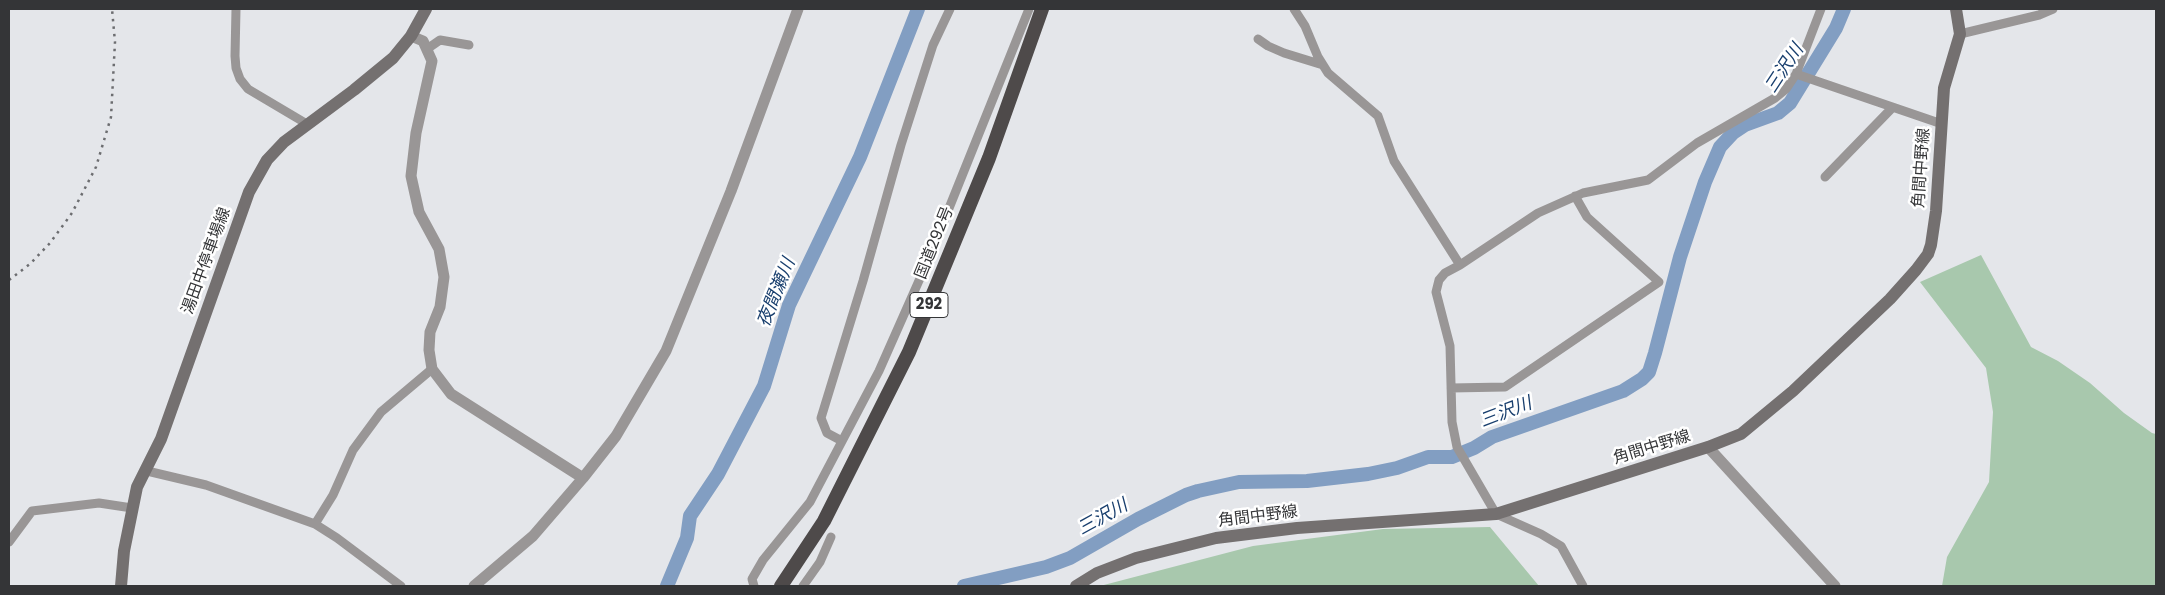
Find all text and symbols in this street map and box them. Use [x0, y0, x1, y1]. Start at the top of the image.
water label: 三沢川 [1761, 40, 1809, 98]
street label: 角間中野線 [1910, 127, 1934, 209]
street label: 国道292号 [912, 204, 958, 282]
street label: 湯田中停車場線 [179, 205, 235, 317]
water label: 夜間瀬川 [754, 256, 800, 330]
road number: 292 [910, 292, 948, 318]
water label: 三沢川 [1477, 393, 1535, 433]
street label: 角間中野線 [1611, 427, 1693, 469]
water label: 三沢川 [1074, 495, 1132, 541]
street label: 角間中野線 [1217, 503, 1299, 531]

